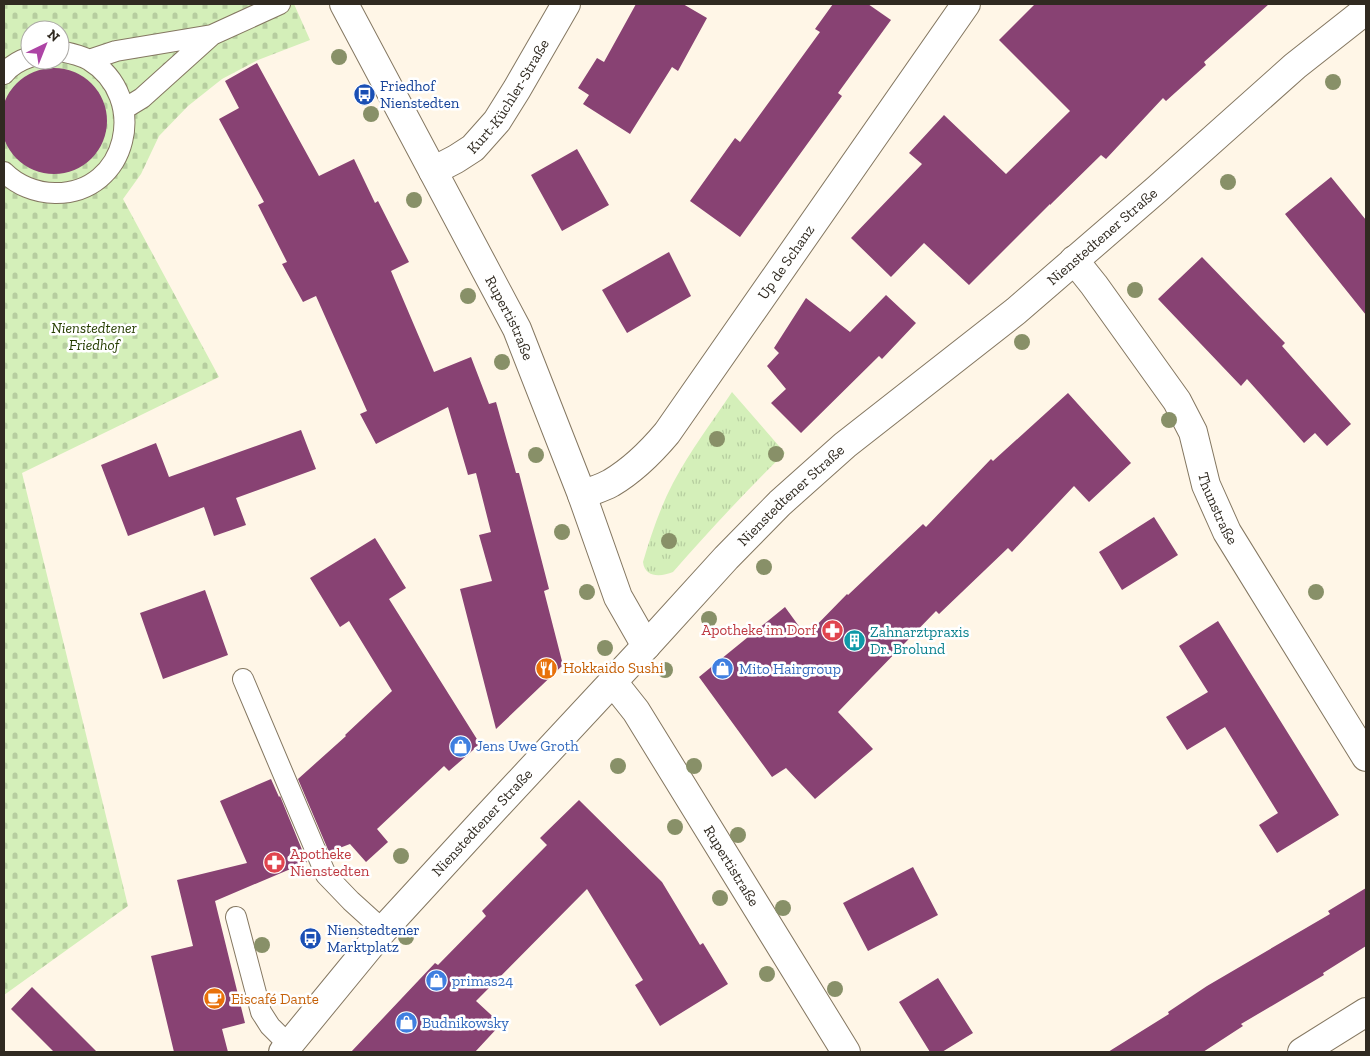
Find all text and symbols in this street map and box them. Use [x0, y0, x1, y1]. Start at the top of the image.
north arrow [20, 20, 70, 70]
text: N [44, 26, 63, 46]
street label: Kurt-Küchler-Straße [463, 36, 553, 157]
place label: Friedhof Nienstedten [380, 77, 460, 112]
bus stop icon: Friedhof Nienstedten [352, 83, 376, 107]
street label: Nienstedtener Straße [1043, 184, 1161, 289]
street label: Up de Schanz [754, 221, 818, 303]
street label: Rupertistraße [481, 273, 537, 363]
park label: Nienstedtener Friedhof [51, 319, 138, 354]
street label: Nienstedtener Straße [734, 441, 848, 550]
street label: Thunstraße [1194, 470, 1242, 548]
pharmacy icon: Apotheke im Dorf [820, 618, 844, 642]
place label: Apotheke im Dorf [701, 621, 817, 639]
place label: Zahnarztpraxis Dr. Brolund [870, 623, 969, 658]
building icon: Zahnarztpraxis Dr. Brolund [842, 629, 866, 653]
restaurant icon: Hokkaido Sushi [535, 656, 559, 680]
shop icon: Mito Hairgroup [711, 657, 735, 681]
place label: Hokkaido Sushi [563, 659, 664, 677]
place label: Mito Hairgroup [739, 660, 841, 678]
shop icon: Jens Uwe Groth [448, 734, 472, 758]
place label: Jens Uwe Groth [476, 737, 579, 755]
street label: Nienstedtener Straße [428, 765, 536, 880]
street label: Rupertistraße [700, 822, 763, 910]
place label: Apotheke Nienstedten [290, 845, 370, 880]
pharmacy icon: Apotheke Nienstedten [262, 851, 286, 875]
place label: Nienstedtener Marktplatz [327, 921, 420, 956]
bus stop icon: Nienstedtener Marktplatz [299, 927, 323, 951]
shop icon: primas24 [424, 969, 448, 993]
place label: primas24 [452, 972, 513, 990]
cafe icon: Eiscafé Dante [203, 987, 227, 1011]
place label: Eiscafé Dante [231, 990, 319, 1008]
shop icon: Budnikowsky [394, 1011, 418, 1035]
place label: Budnikowsky [422, 1014, 509, 1032]

